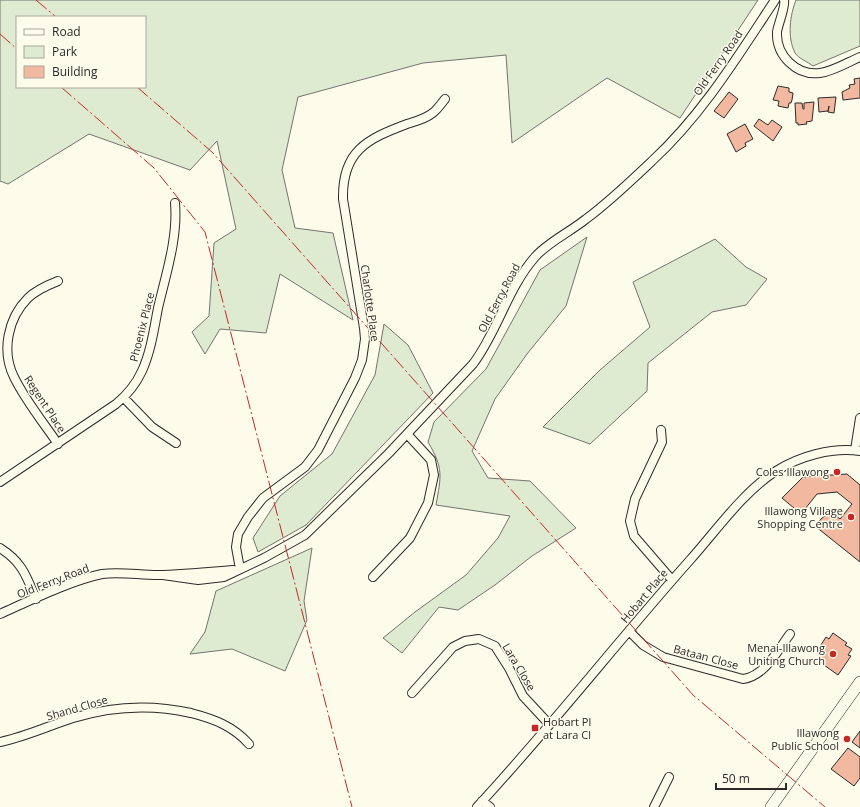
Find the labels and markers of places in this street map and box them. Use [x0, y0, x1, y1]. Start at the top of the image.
place label: Coles Illawong [756, 464, 829, 479]
marker: Coles Illawong [832, 467, 842, 477]
place label: Illawong Village Shopping Centre [757, 503, 843, 531]
marker: Illawong Village Shopping Centre [846, 512, 856, 522]
place label: Menai-Illawong Uniting Church [747, 640, 825, 668]
marker: Menai-Illawong Uniting Church [828, 649, 838, 659]
place label: Hobart Pl at Lara Cl [543, 714, 591, 742]
marker: Hobart Pl at Lara Cl [530, 723, 540, 733]
place label: Illawong Public School [771, 725, 839, 753]
marker: Illawong Public School [842, 734, 852, 744]

